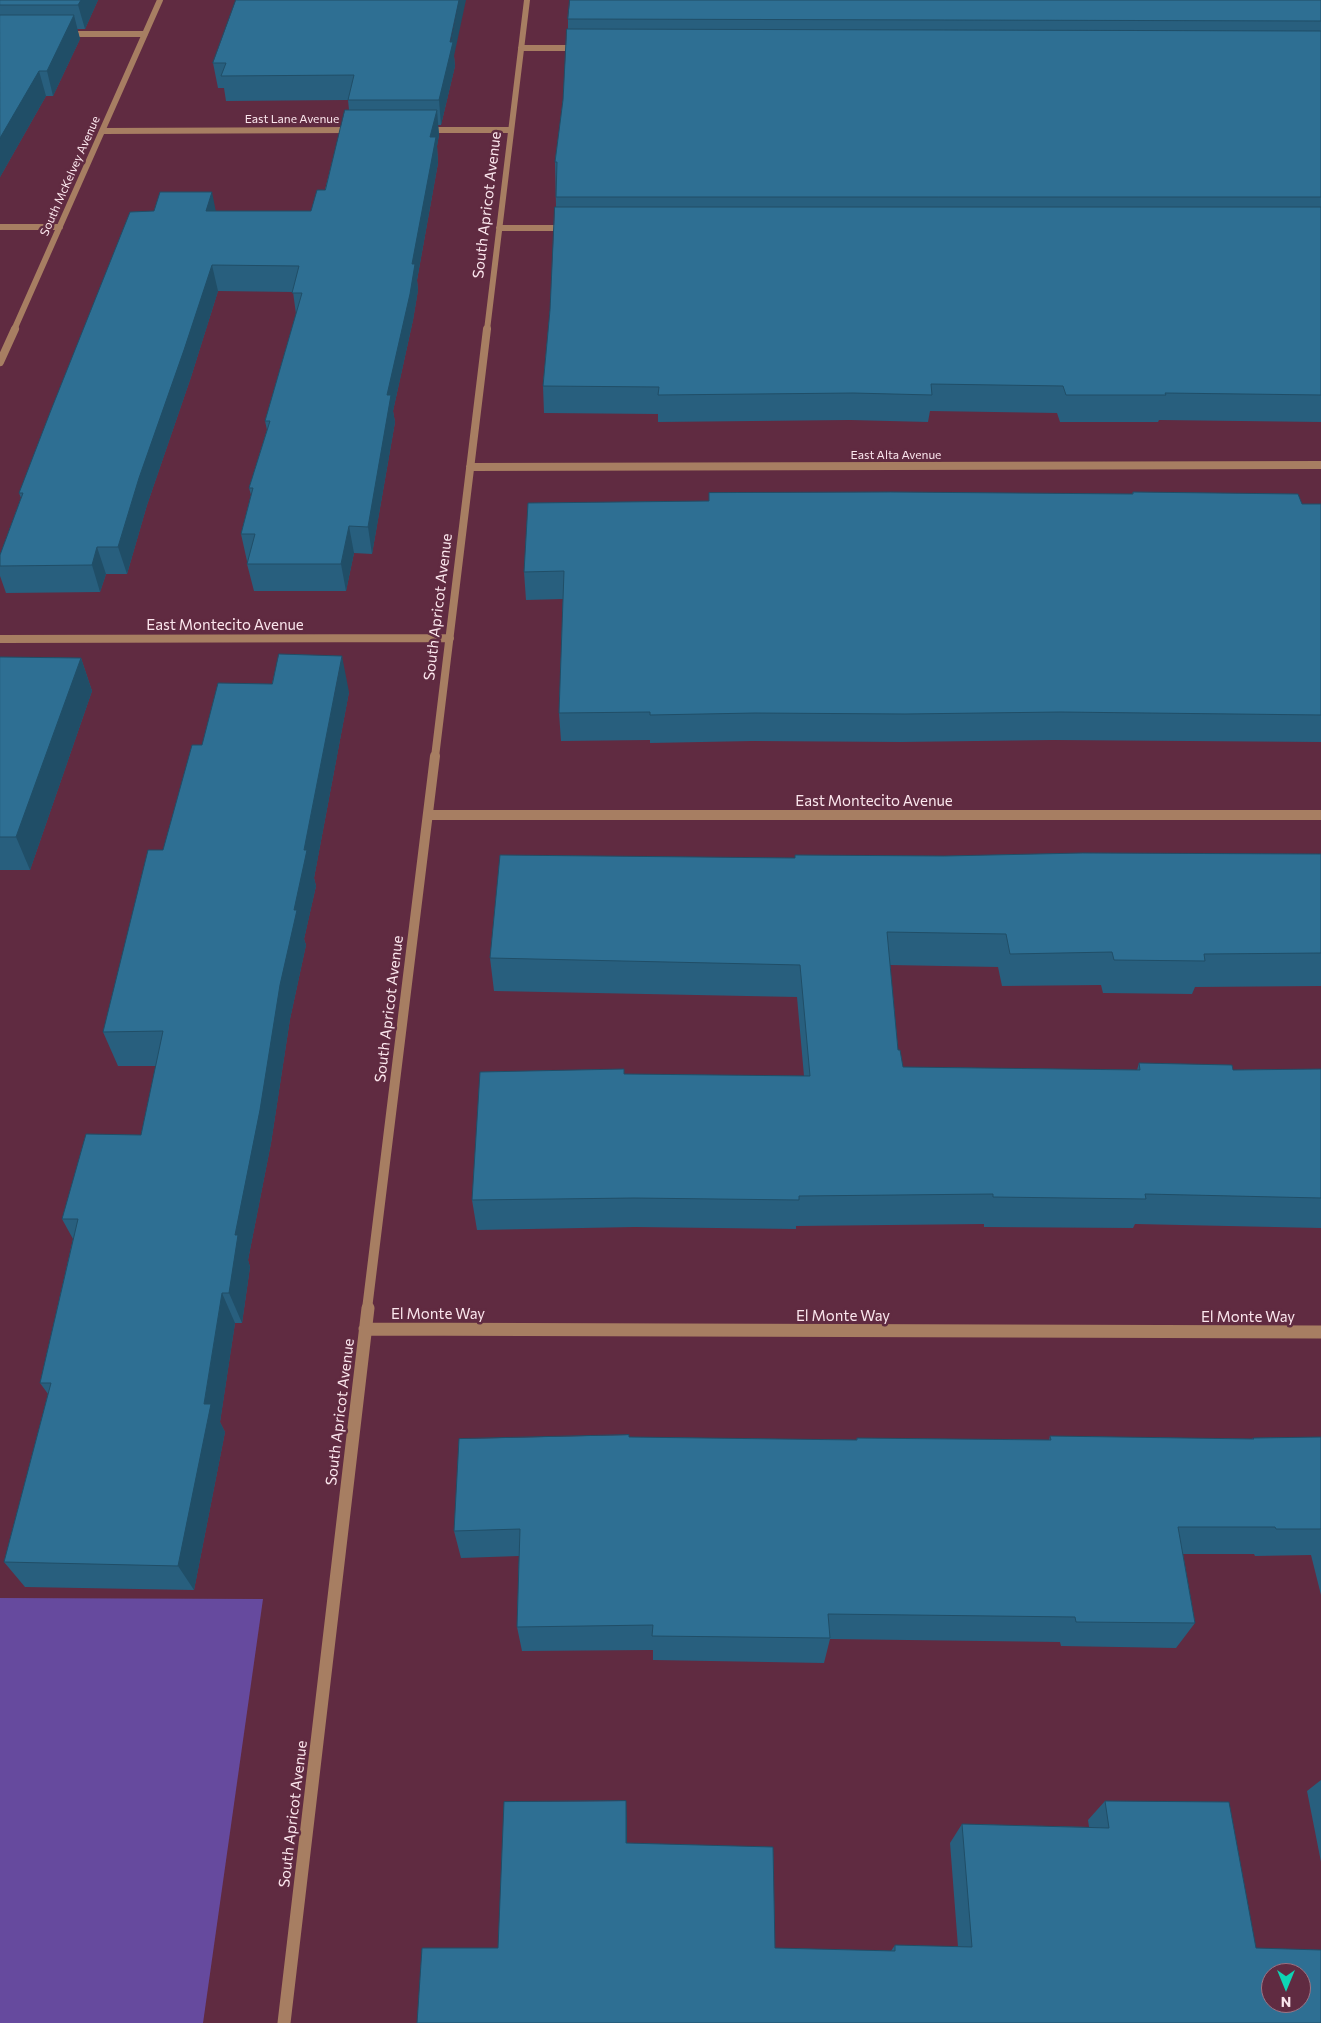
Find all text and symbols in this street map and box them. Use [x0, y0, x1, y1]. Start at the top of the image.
street label: East Lane Avenue [245, 112, 339, 126]
street label: South McKelvey Avenue [37, 114, 103, 238]
street label: South Apricot Avenue [469, 130, 505, 280]
street label: East Alta Avenue [851, 448, 941, 462]
street label: South Apricot Avenue [420, 532, 456, 682]
street label: East Montecito Avenue [146, 616, 304, 634]
street label: East Montecito Avenue [795, 792, 953, 810]
street label: South Apricot Avenue [371, 934, 407, 1084]
street label: El Monte Way [391, 1305, 485, 1323]
street label: El Monte Way [796, 1307, 890, 1325]
street label: El Monte Way [1201, 1308, 1295, 1326]
street label: South Apricot Avenue [322, 1337, 358, 1487]
street label: South Apricot Avenue [275, 1739, 311, 1889]
north arrow [1261, 1963, 1311, 2013]
text: N [1281, 1994, 1291, 2011]

